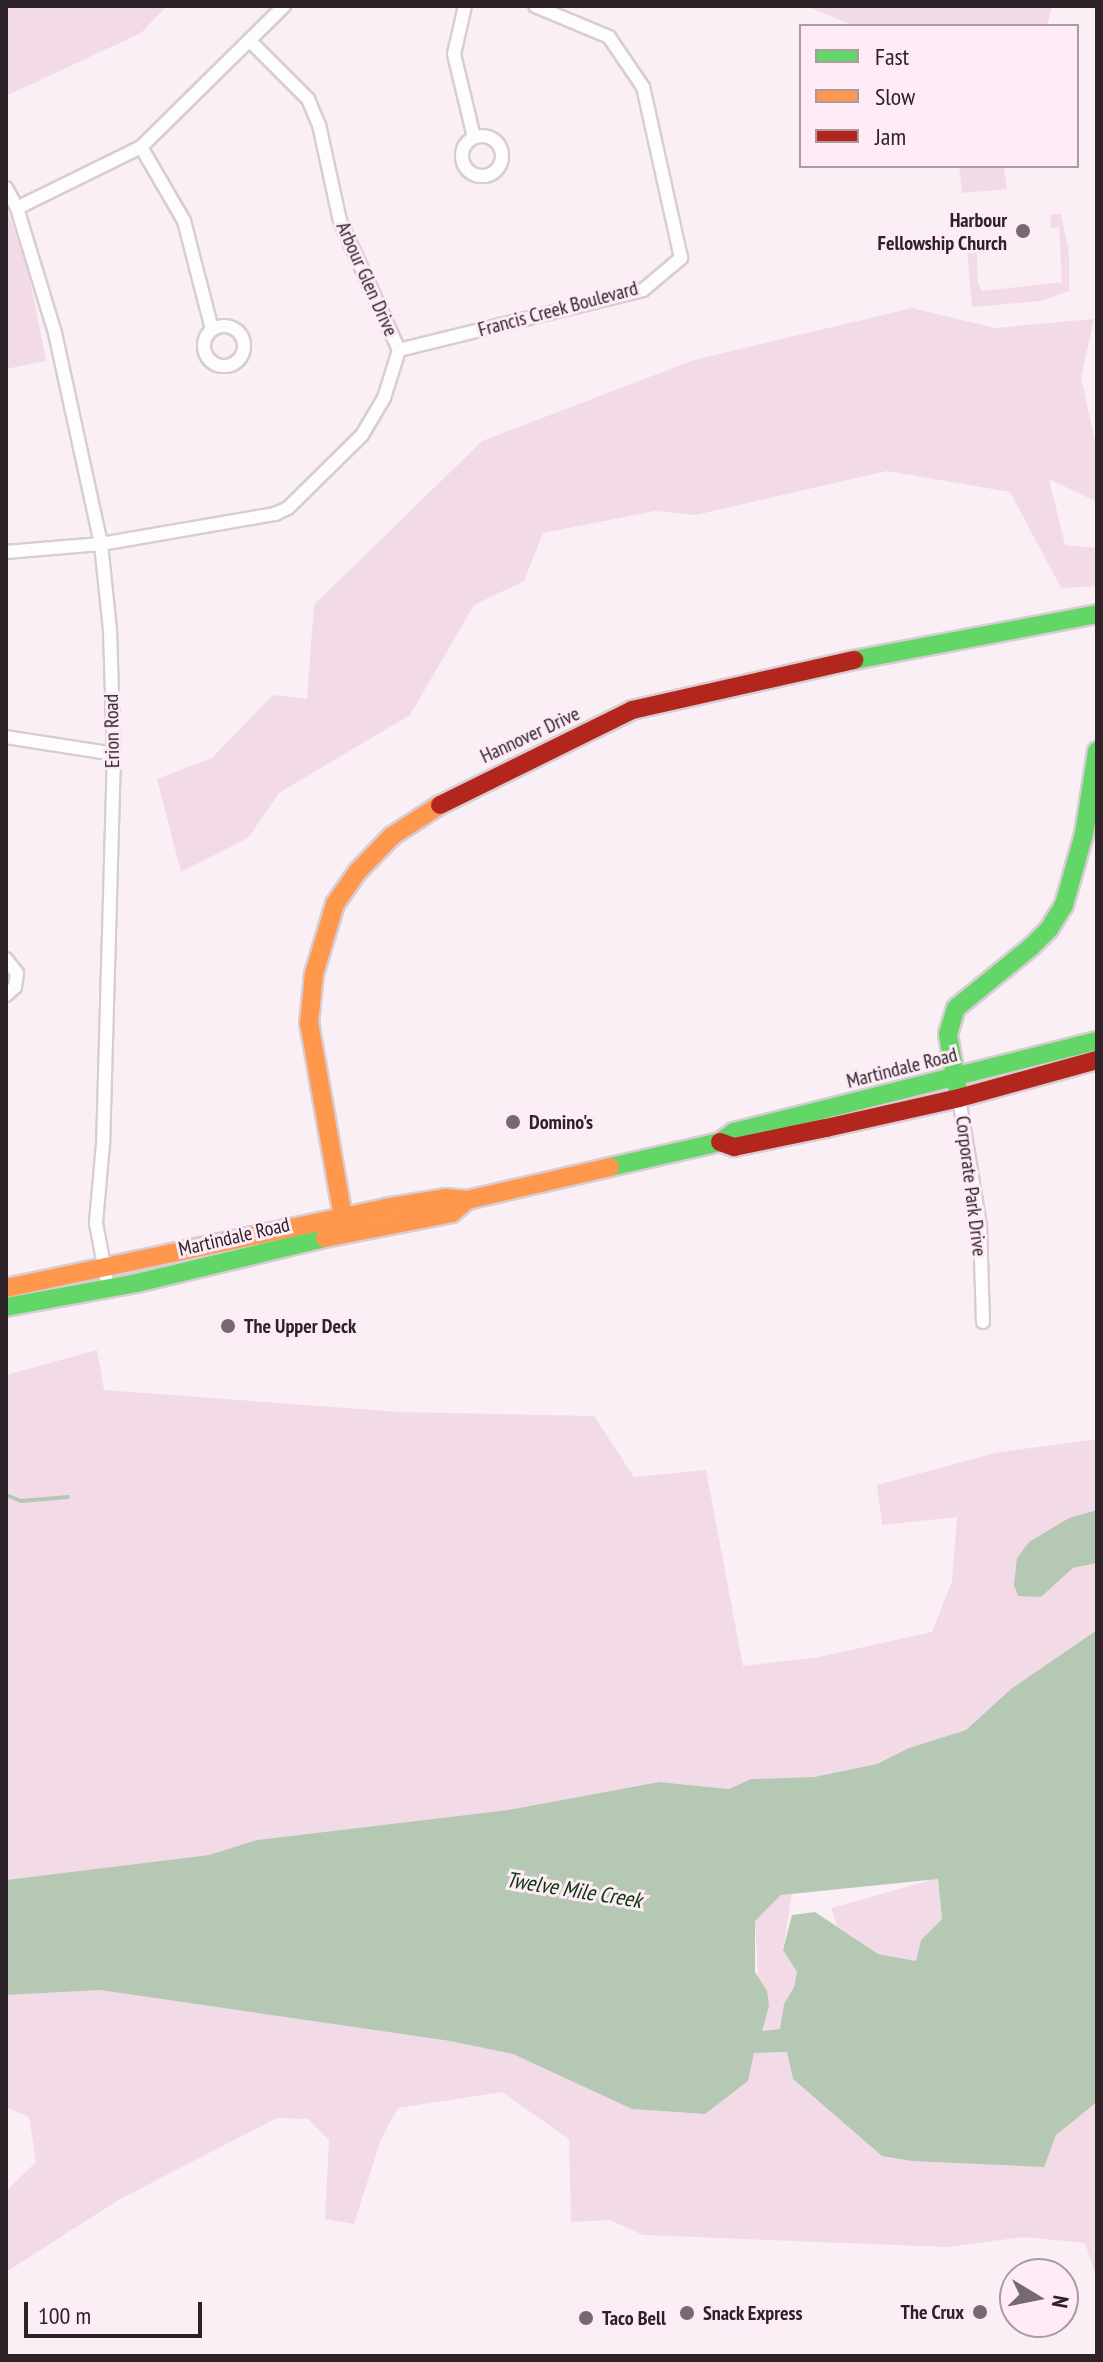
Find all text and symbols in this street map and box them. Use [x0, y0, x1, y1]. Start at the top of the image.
legend [799, 24, 1079, 168]
text: Fast [875, 41, 909, 72]
text: Slow [875, 81, 915, 112]
text: Jam [875, 121, 906, 152]
place label: Harbour Fellowship Church [877, 208, 1007, 255]
street label: Arbour Glen Drive [331, 218, 403, 340]
marker: Harbour Fellowship Church [1014, 222, 1032, 240]
street label: Francis Creek Boulevard [475, 276, 641, 342]
street label: Erion Road [99, 694, 125, 768]
street label: Hannover Drive [477, 702, 583, 768]
street label: Martindale Road [844, 1043, 960, 1093]
place label: Domino's [529, 1110, 593, 1134]
marker: Domino's [504, 1113, 522, 1131]
street label: Corporate Park Drive [950, 1114, 992, 1258]
street label: Martindale Road [176, 1213, 292, 1261]
place label: The Upper Deck [244, 1314, 356, 1338]
marker: The Upper Deck [219, 1317, 237, 1335]
water label: Twelve Mile Creek [504, 1866, 644, 1914]
north arrow [999, 2258, 1079, 2338]
scale bar [28, 2286, 206, 2336]
text: N [1046, 2294, 1075, 2310]
text: 100 m [38, 2300, 91, 2331]
place label: The Crux [900, 2300, 964, 2324]
place label: Snack Express [703, 2301, 803, 2325]
marker: The Crux [971, 2303, 989, 2321]
marker: Snack Express [678, 2304, 696, 2322]
place label: Taco Bell [602, 2306, 666, 2330]
marker: Taco Bell [577, 2309, 595, 2327]

